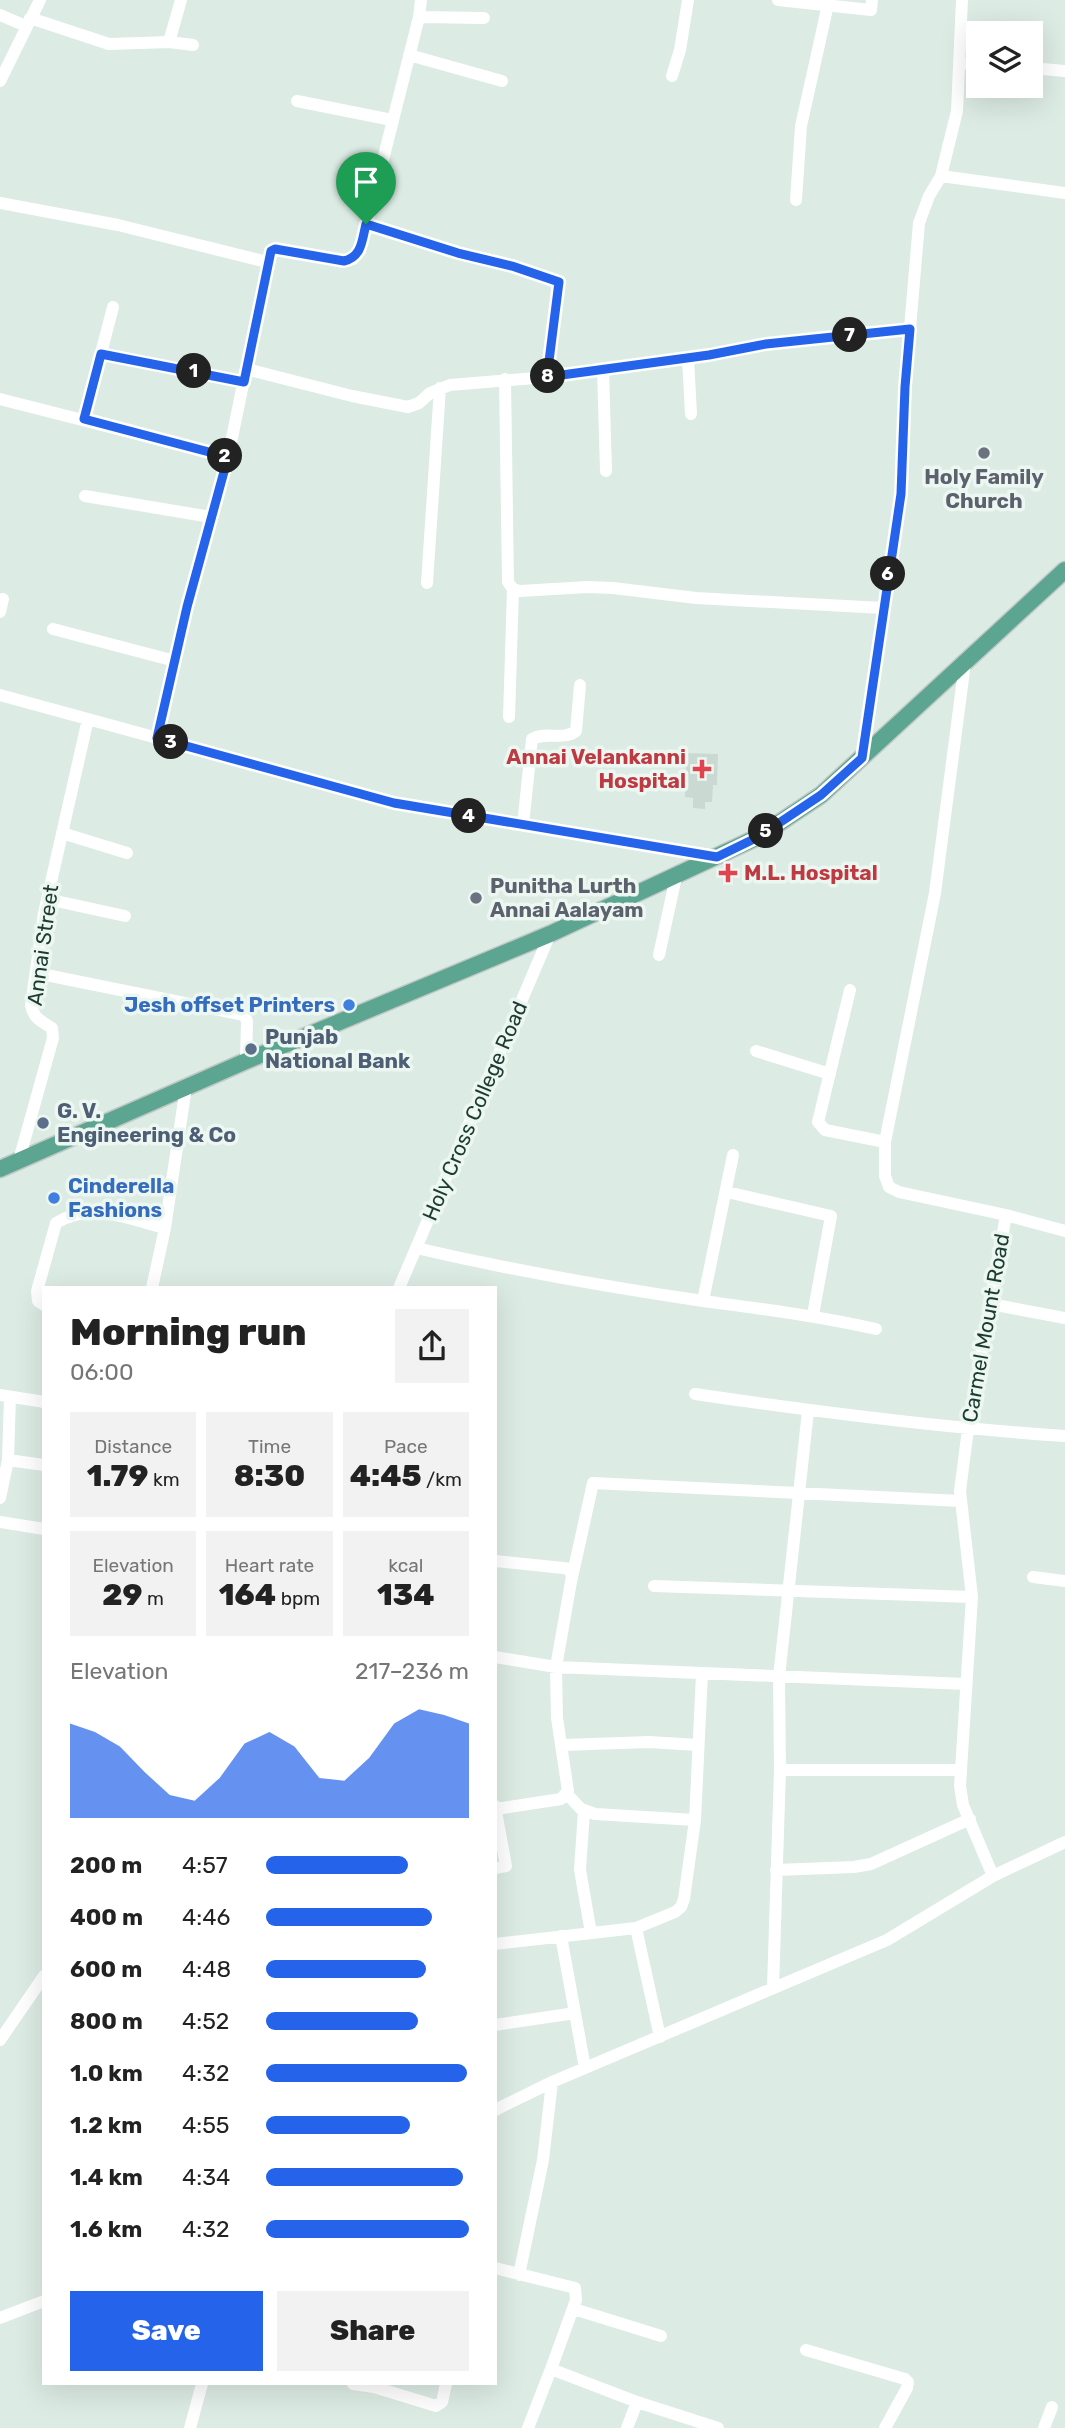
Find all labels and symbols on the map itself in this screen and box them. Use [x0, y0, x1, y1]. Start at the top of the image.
pin [336, 152, 396, 224]
pin: 7 [832, 318, 868, 352]
pin: 1 [176, 354, 212, 388]
pin: 8 [530, 358, 566, 394]
pin: 2 [208, 438, 243, 474]
marker: Holy Family Church [976, 445, 992, 461]
place label: Holy Family Church [924, 464, 1044, 513]
pin: 6 [870, 556, 906, 592]
pin: 3 [154, 724, 188, 760]
place label: Annai Velankanni Hospital [506, 744, 686, 793]
marker: Annai Velankanni Hospital [692, 759, 712, 779]
pin: 4 [452, 798, 486, 834]
pin: 5 [748, 814, 784, 848]
place label: M.L. Hospital [744, 860, 878, 885]
marker: M.L. Hospital [718, 863, 738, 883]
place label: Punitha Lurth Annai Aalayam [490, 873, 644, 922]
street label: Annai Street [22, 883, 63, 1007]
marker: Punitha Lurth Annai Aalayam [468, 890, 484, 906]
place label: Jesh offset Printers [124, 992, 335, 1017]
marker: Jesh offset Printers [341, 997, 357, 1013]
street label: Holy Cross College Road [417, 997, 532, 1224]
place label: Punjab National Bank [265, 1024, 411, 1073]
marker: Punjab National Bank [243, 1041, 259, 1057]
place label: G. V. Engineering & Co [57, 1098, 236, 1147]
marker: G. V. Engineering & Co [35, 1115, 51, 1131]
place label: Cinderella Fashions [68, 1173, 174, 1222]
marker: Cinderella Fashions [46, 1190, 62, 1206]
street label: Carmel Mount Road [957, 1232, 1014, 1424]

